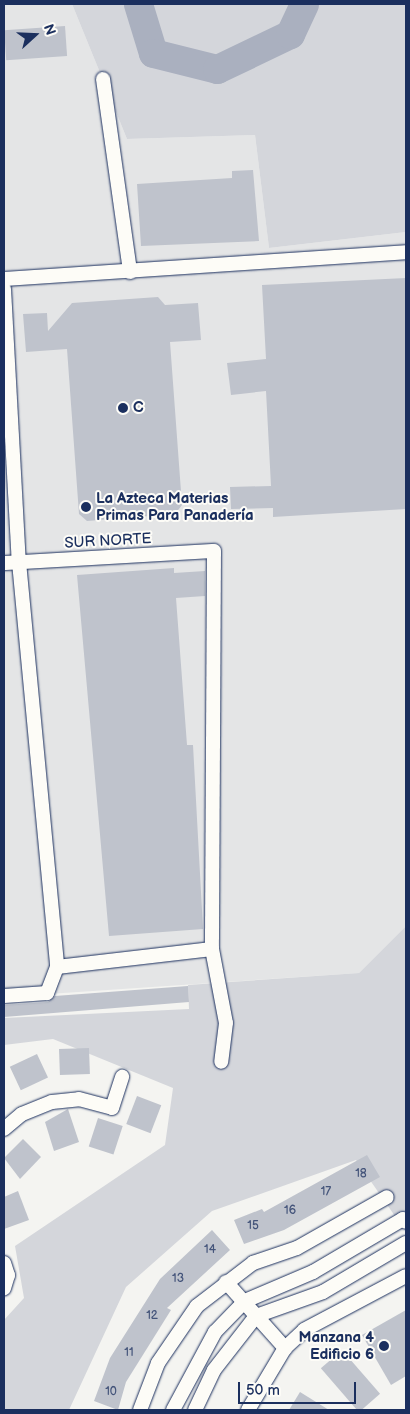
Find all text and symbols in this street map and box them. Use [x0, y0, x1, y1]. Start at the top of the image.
north arrow [10, 10, 60, 60]
text: N [40, 22, 59, 38]
place label: C [133, 399, 144, 417]
marker: C [117, 402, 129, 414]
place label: La Azteca Materias Primas Para Panadería [96, 489, 253, 524]
marker: La Azteca Materias Primas Para Panadería [80, 501, 92, 513]
street label: SUR NORTE [64, 530, 152, 552]
house number: 18 [355, 1167, 367, 1181]
house number: 17 [321, 1185, 331, 1199]
house number: 16 [284, 1204, 296, 1218]
house number: 15 [247, 1219, 259, 1233]
house number: 14 [204, 1243, 216, 1257]
house number: 13 [172, 1272, 184, 1286]
house number: 12 [146, 1309, 158, 1323]
place label: Manzana 4 Edificio 6 [299, 1328, 374, 1363]
marker: Manzana 4 Edificio 6 [378, 1340, 390, 1352]
house number: 11 [124, 1346, 134, 1360]
scale bar [240, 1372, 358, 1404]
text: 50 m [246, 1381, 280, 1400]
house number: 10 [105, 1385, 117, 1399]

